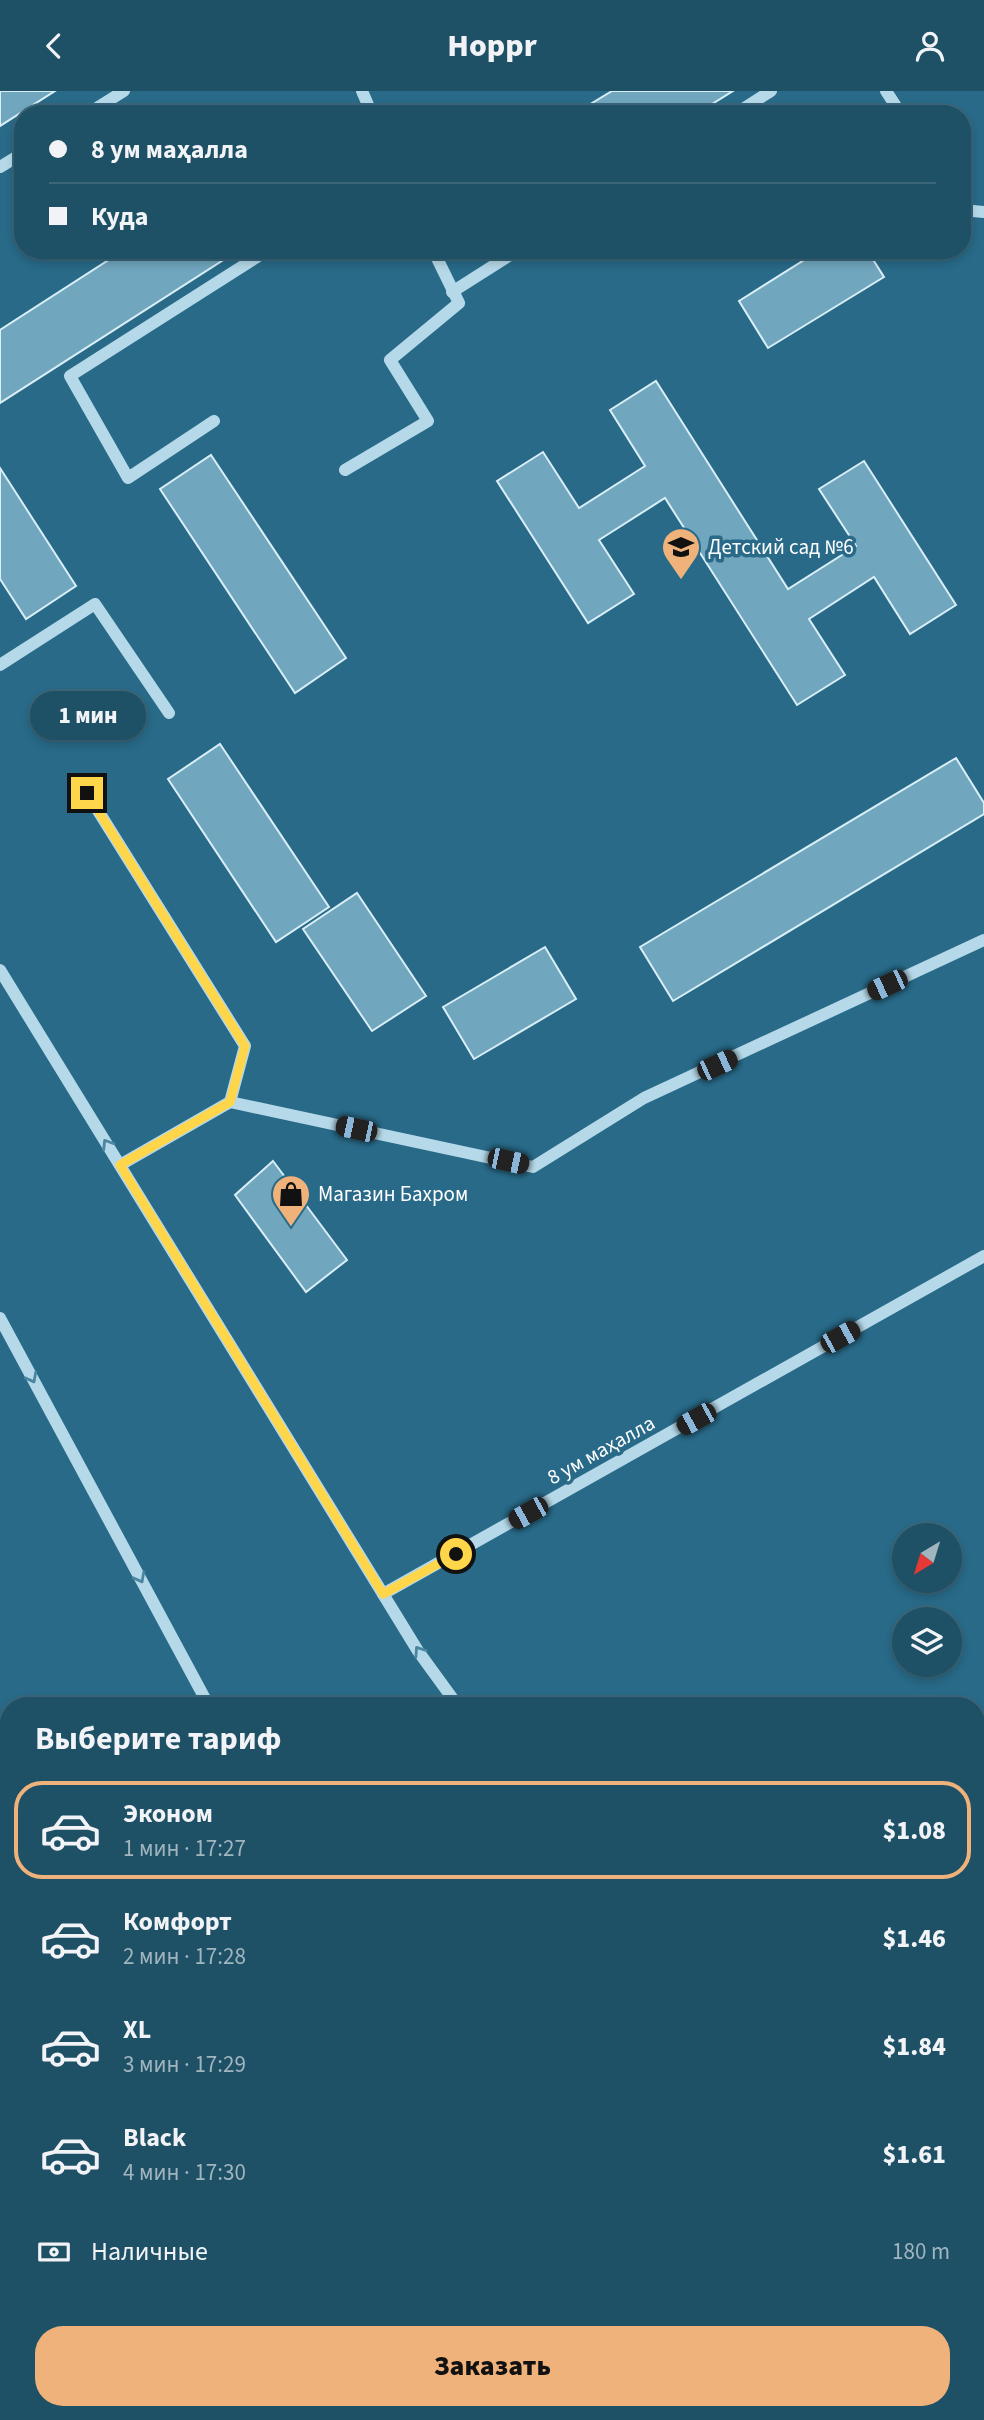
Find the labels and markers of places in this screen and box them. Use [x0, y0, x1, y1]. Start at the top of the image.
school or university icon: Детский сад №6 [660, 526, 702, 581]
place label: Детский сад №6 [708, 532, 854, 562]
shop icon: Магазин Бахром [270, 1173, 312, 1228]
place label: Магазин Бахром [318, 1179, 468, 1209]

